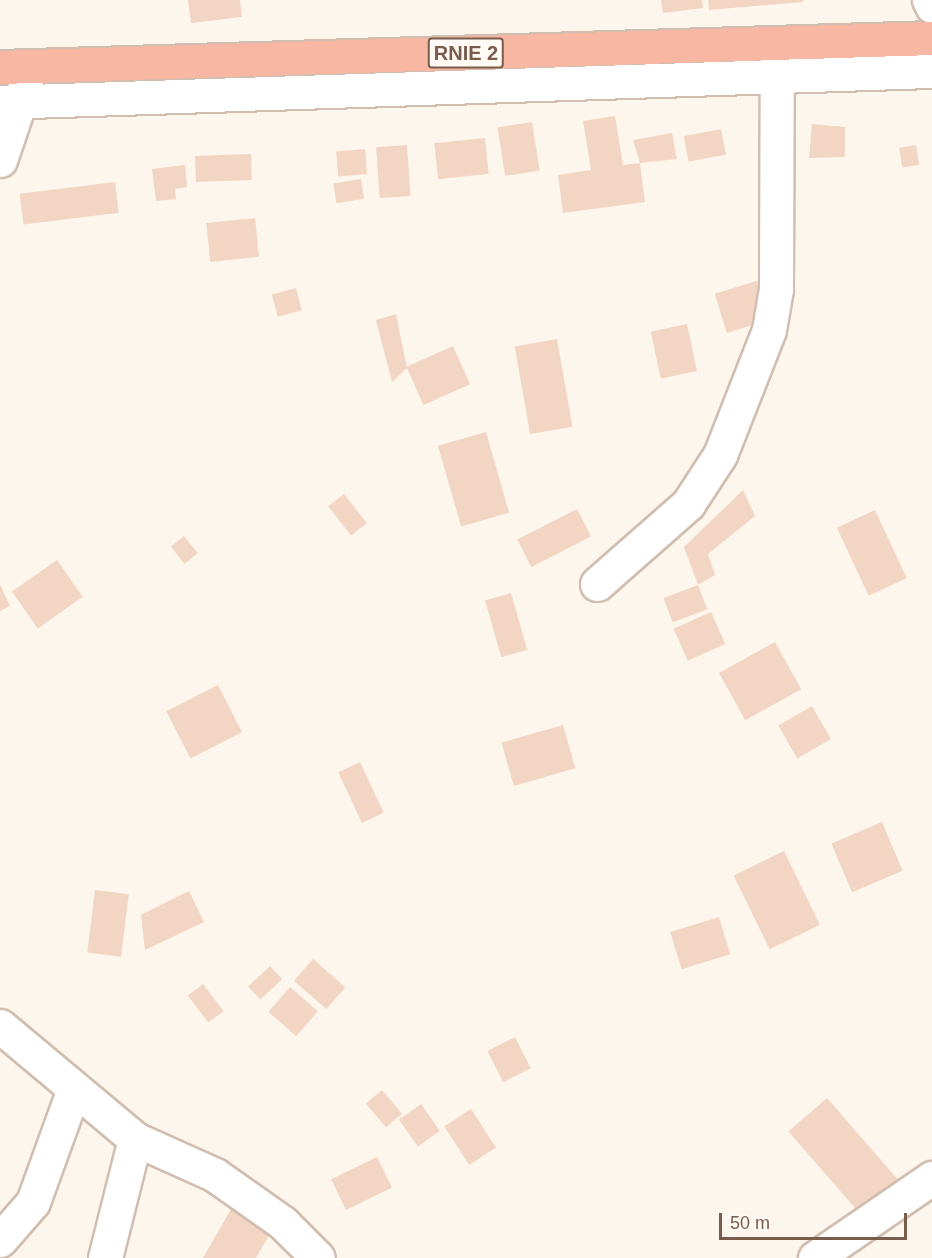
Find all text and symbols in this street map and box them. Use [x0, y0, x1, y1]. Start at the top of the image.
road number: RNIE 2 [427, 36, 505, 70]
scale bar [722, 1201, 910, 1239]
text: 50 m [730, 1213, 770, 1233]

